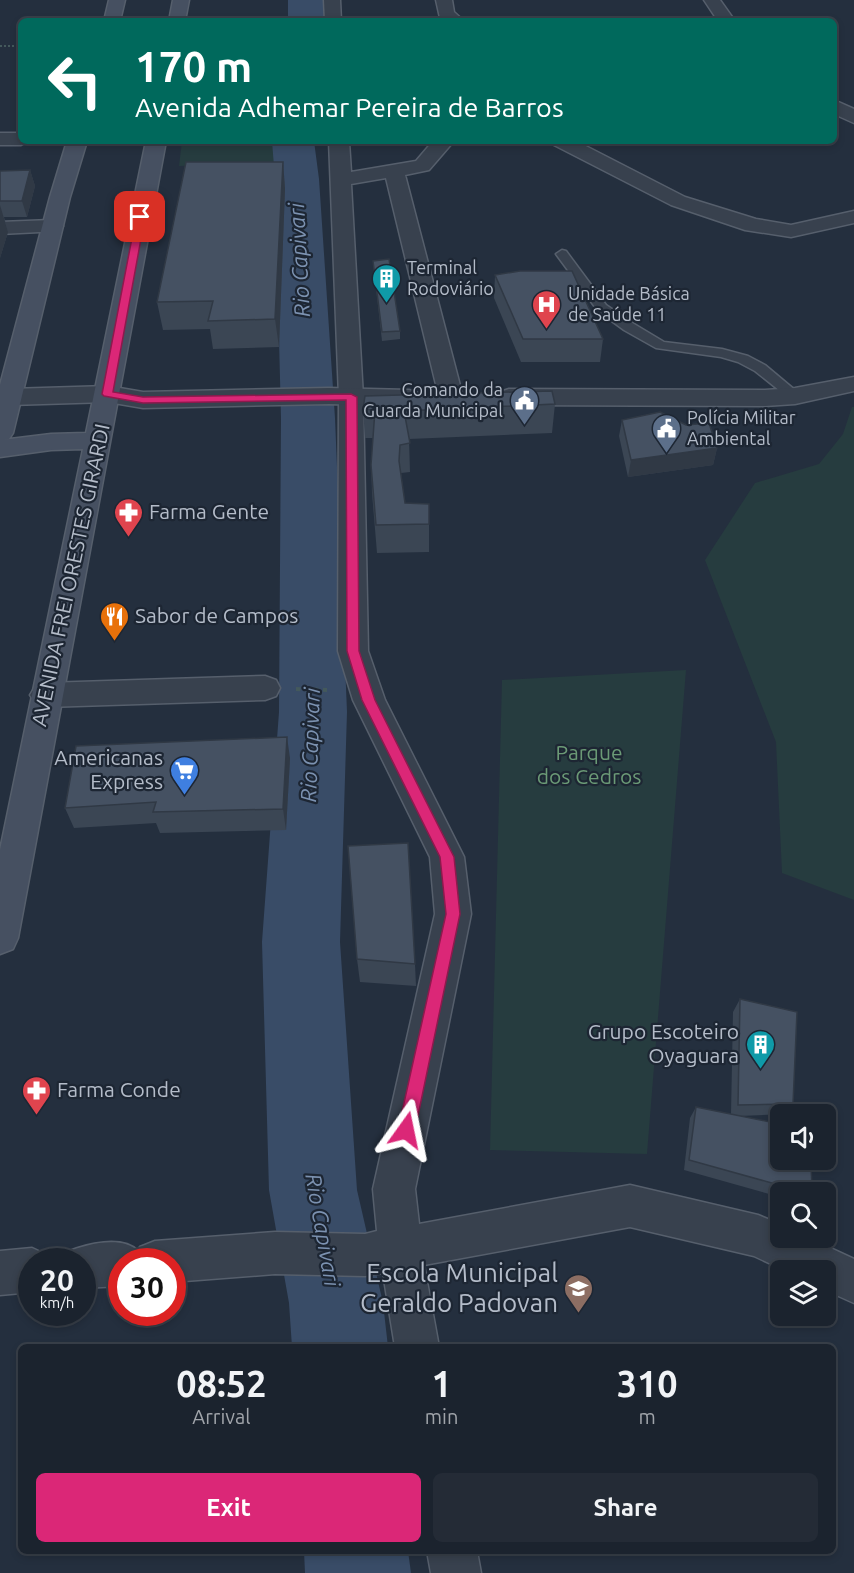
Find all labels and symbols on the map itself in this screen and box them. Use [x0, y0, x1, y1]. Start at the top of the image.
pin [114, 191, 165, 242]
water label: Rio Capivari [283, 201, 314, 318]
place label: Terminal Rodoviário [407, 257, 494, 298]
building icon: Terminal Rodoviário [370, 262, 402, 304]
place label: Unidade Básica de Saúde 11 [568, 283, 690, 324]
hospital icon: Unidade Básica de Saúde 11 [531, 288, 563, 330]
place label: Comando da Guarda Municipal [363, 379, 503, 420]
public building icon: Comando da Guarda Municipal [508, 384, 540, 426]
place label: Polícia Militar Ambiental [687, 407, 796, 448]
public building icon: Polícia Militar Ambiental [650, 412, 682, 454]
street label: AVENIDA FREI ORESTES GIRARDI [26, 421, 114, 728]
pharmacy icon: Farma Gente [112, 496, 144, 538]
place label: Farma Gente [149, 499, 269, 523]
restaurant icon: Sabor de Campos [98, 600, 130, 642]
place label: Sabor de Campos [135, 603, 298, 627]
water label: Rio Capivari [295, 686, 324, 803]
park label: Parque dos Cedros [537, 740, 641, 788]
place label: Americanas Express [54, 745, 163, 793]
supermarket icon: Americanas Express [168, 754, 200, 796]
place label: Grupo Escoteiro Oyaguara [588, 1019, 739, 1067]
building icon: Grupo Escoteiro Oyaguara [744, 1028, 776, 1070]
pharmacy icon: Farma Conde [20, 1074, 52, 1116]
place label: Farma Conde [57, 1077, 181, 1101]
position arrow [374, 1098, 438, 1162]
water label: Rio Capivari [301, 1171, 346, 1290]
speed limit sign: 30 [108, 1248, 186, 1326]
place label: Escola Municipal Geraldo Padovan [360, 1258, 558, 1317]
school or university icon: Escola Municipal Geraldo Padovan [563, 1272, 595, 1314]

